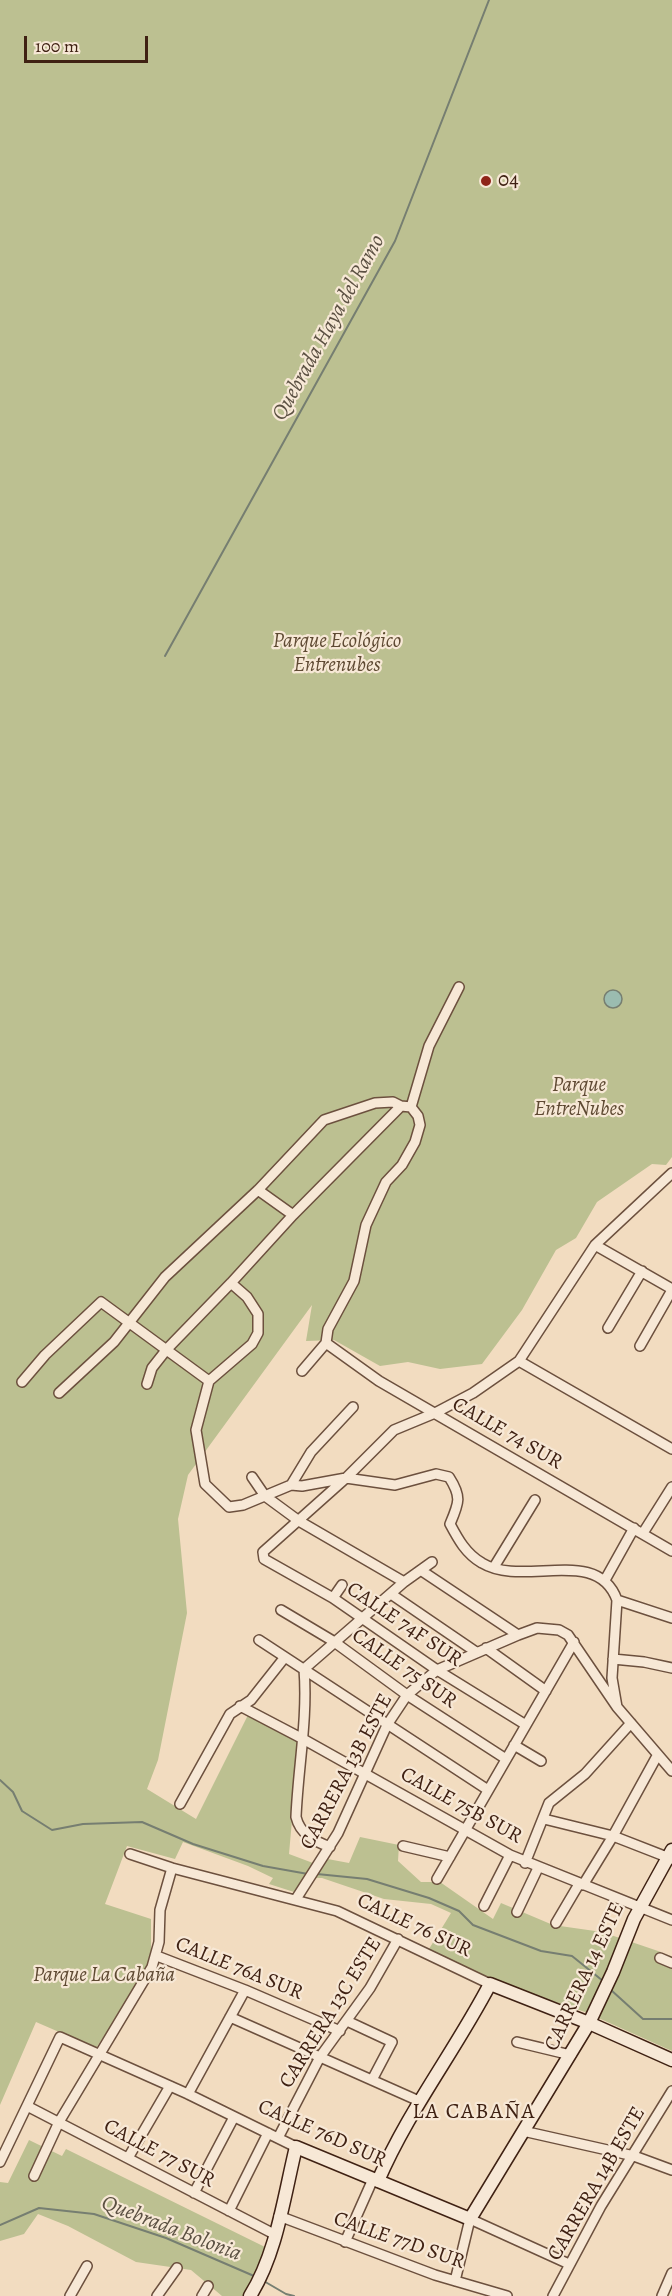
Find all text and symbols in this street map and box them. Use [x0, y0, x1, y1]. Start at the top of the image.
scale bar [27, 24, 152, 62]
text: 100 m [35, 34, 79, 58]
place label: 04 [498, 168, 519, 194]
marker: 04 [479, 174, 493, 188]
water label: Quebrada Haya del Ramo [267, 230, 391, 426]
park label: Parque Ecológico Entrenubes [273, 629, 401, 679]
park label: Parque EntreNubes [534, 1073, 624, 1123]
street label: CALLE 74 SUR [447, 1392, 567, 1476]
street label: CALLE 74F SUR [341, 1577, 467, 1673]
street label: CALLE 75 SUR [347, 1623, 461, 1715]
street label: CARRERA 13B ESTE [295, 1690, 399, 1854]
street label: CALLE 75B SUR [396, 1762, 526, 1850]
street label: CALLE 76 SUR [353, 1889, 475, 1963]
street label: CARRERA 14 ESTE [540, 1899, 630, 2055]
street label: CALLE 76A SUR [171, 1932, 307, 2006]
street label: CARRERA 13C ESTE [274, 1933, 388, 2093]
park label: Parque La Cabaña [33, 1963, 175, 1989]
street label: CALLE 76D SUR [254, 2094, 390, 2174]
district label: LA CABAÑA [412, 2100, 536, 2126]
street label: CARRERA 14B ESTE [543, 2103, 651, 2265]
street label: CALLE 77 SUR [99, 2114, 219, 2194]
water label: Quebrada Bolonia [97, 2190, 245, 2268]
street label: CALLE 77D SUR [330, 2207, 468, 2275]

